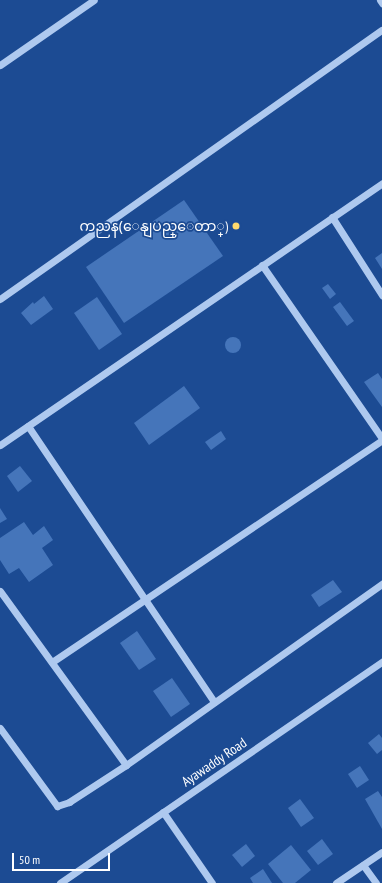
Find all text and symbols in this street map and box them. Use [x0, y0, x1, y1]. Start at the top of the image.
place label: ကညန(ေနျပည္ေတာ္) [80, 218, 228, 234]
marker: ကညန(ေနျပည္ေတာ္) [231, 221, 241, 231]
street label: Ayawaddy Road [178, 734, 250, 790]
scale bar [14, 845, 112, 871]
text: 50 m [19, 852, 40, 867]

